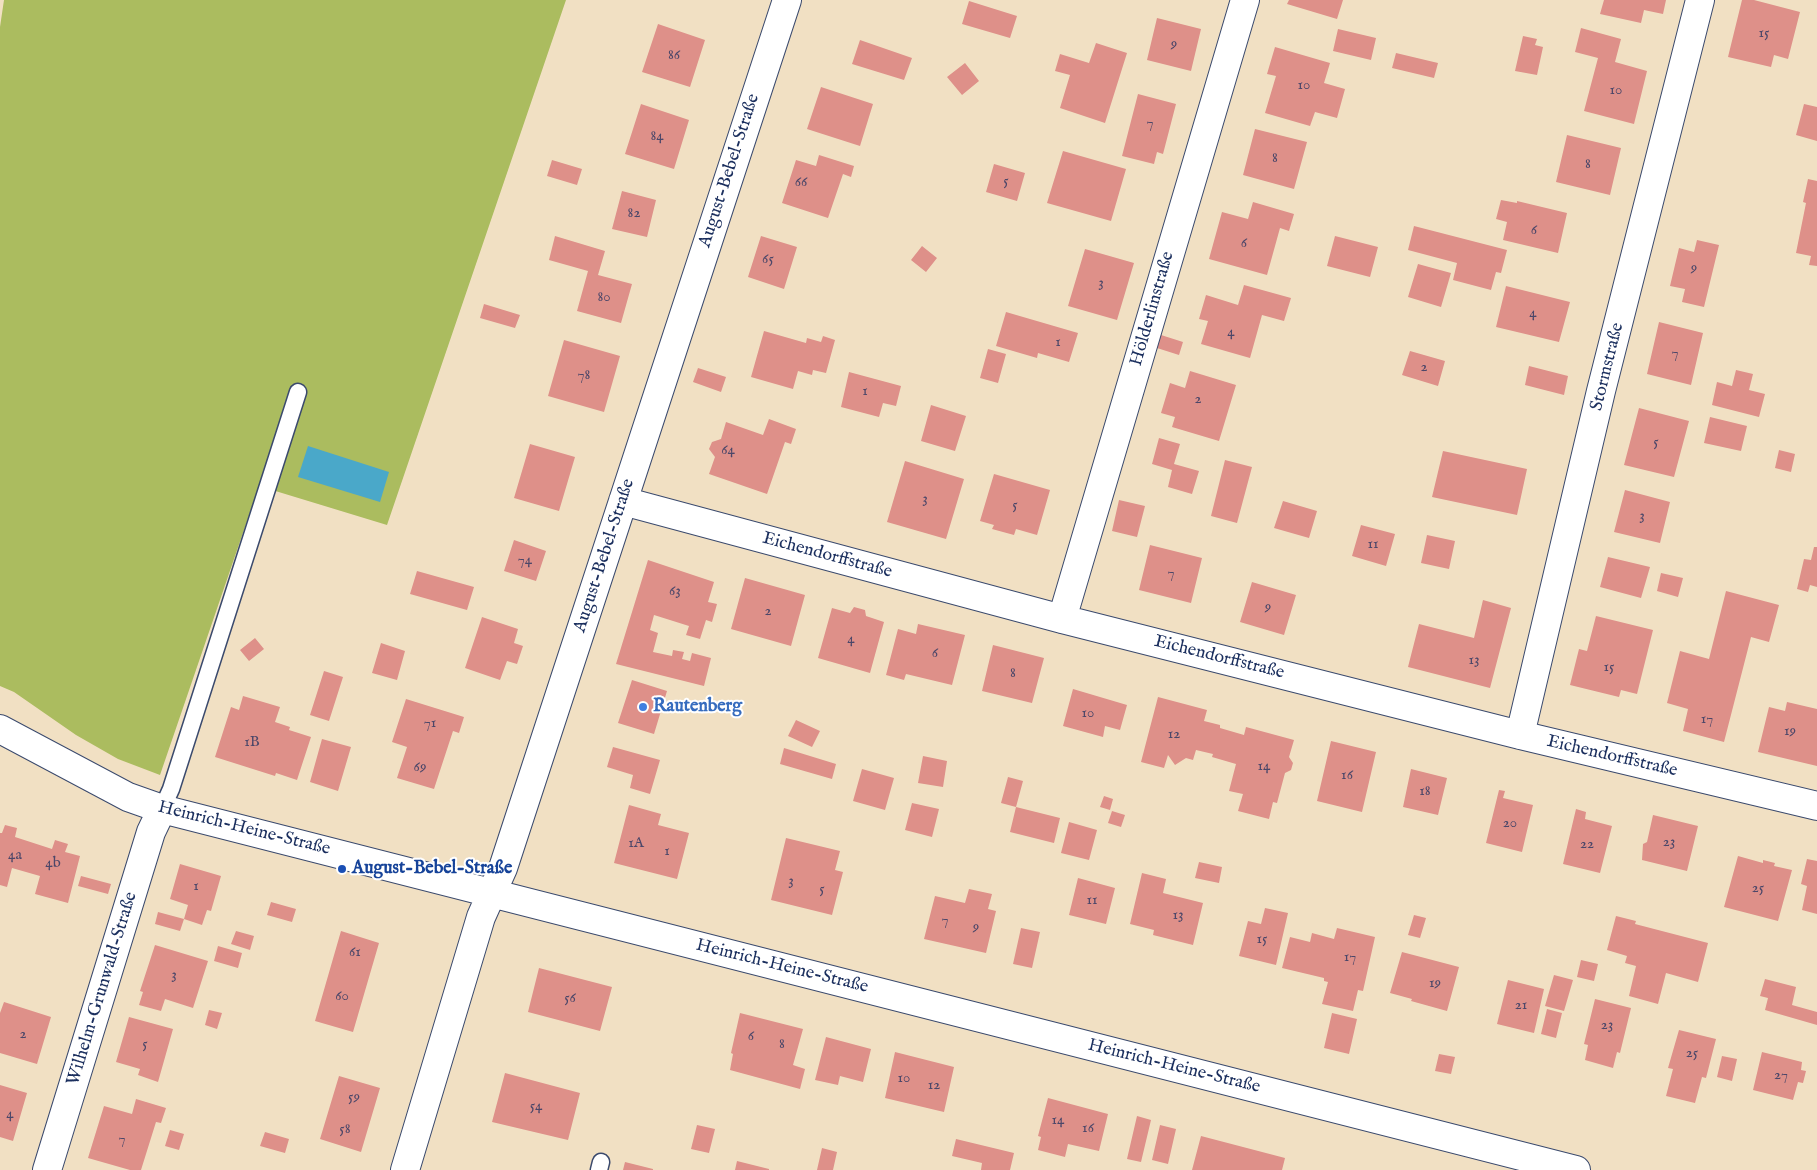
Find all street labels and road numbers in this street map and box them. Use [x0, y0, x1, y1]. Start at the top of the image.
street label: August-Bebel-Straße [695, 92, 765, 250]
street label: Hölderlinstraße [1126, 249, 1180, 369]
street label: Stormstraße [1587, 321, 1629, 413]
street label: August-Bebel-Straße [570, 477, 640, 635]
street label: Eichendorffstraße [760, 528, 894, 584]
street label: Eichendorffstraße [1152, 631, 1286, 685]
street label: Eichendorffstraße [1545, 731, 1679, 783]
street label: Heinrich-Heine-Straße [156, 797, 332, 861]
street label: Wilhelm-Grunwald-Straße [63, 890, 143, 1088]
street label: Heinrich-Heine-Straße [694, 935, 870, 999]
street label: Heinrich-Heine-Straße [1086, 1035, 1262, 1099]

